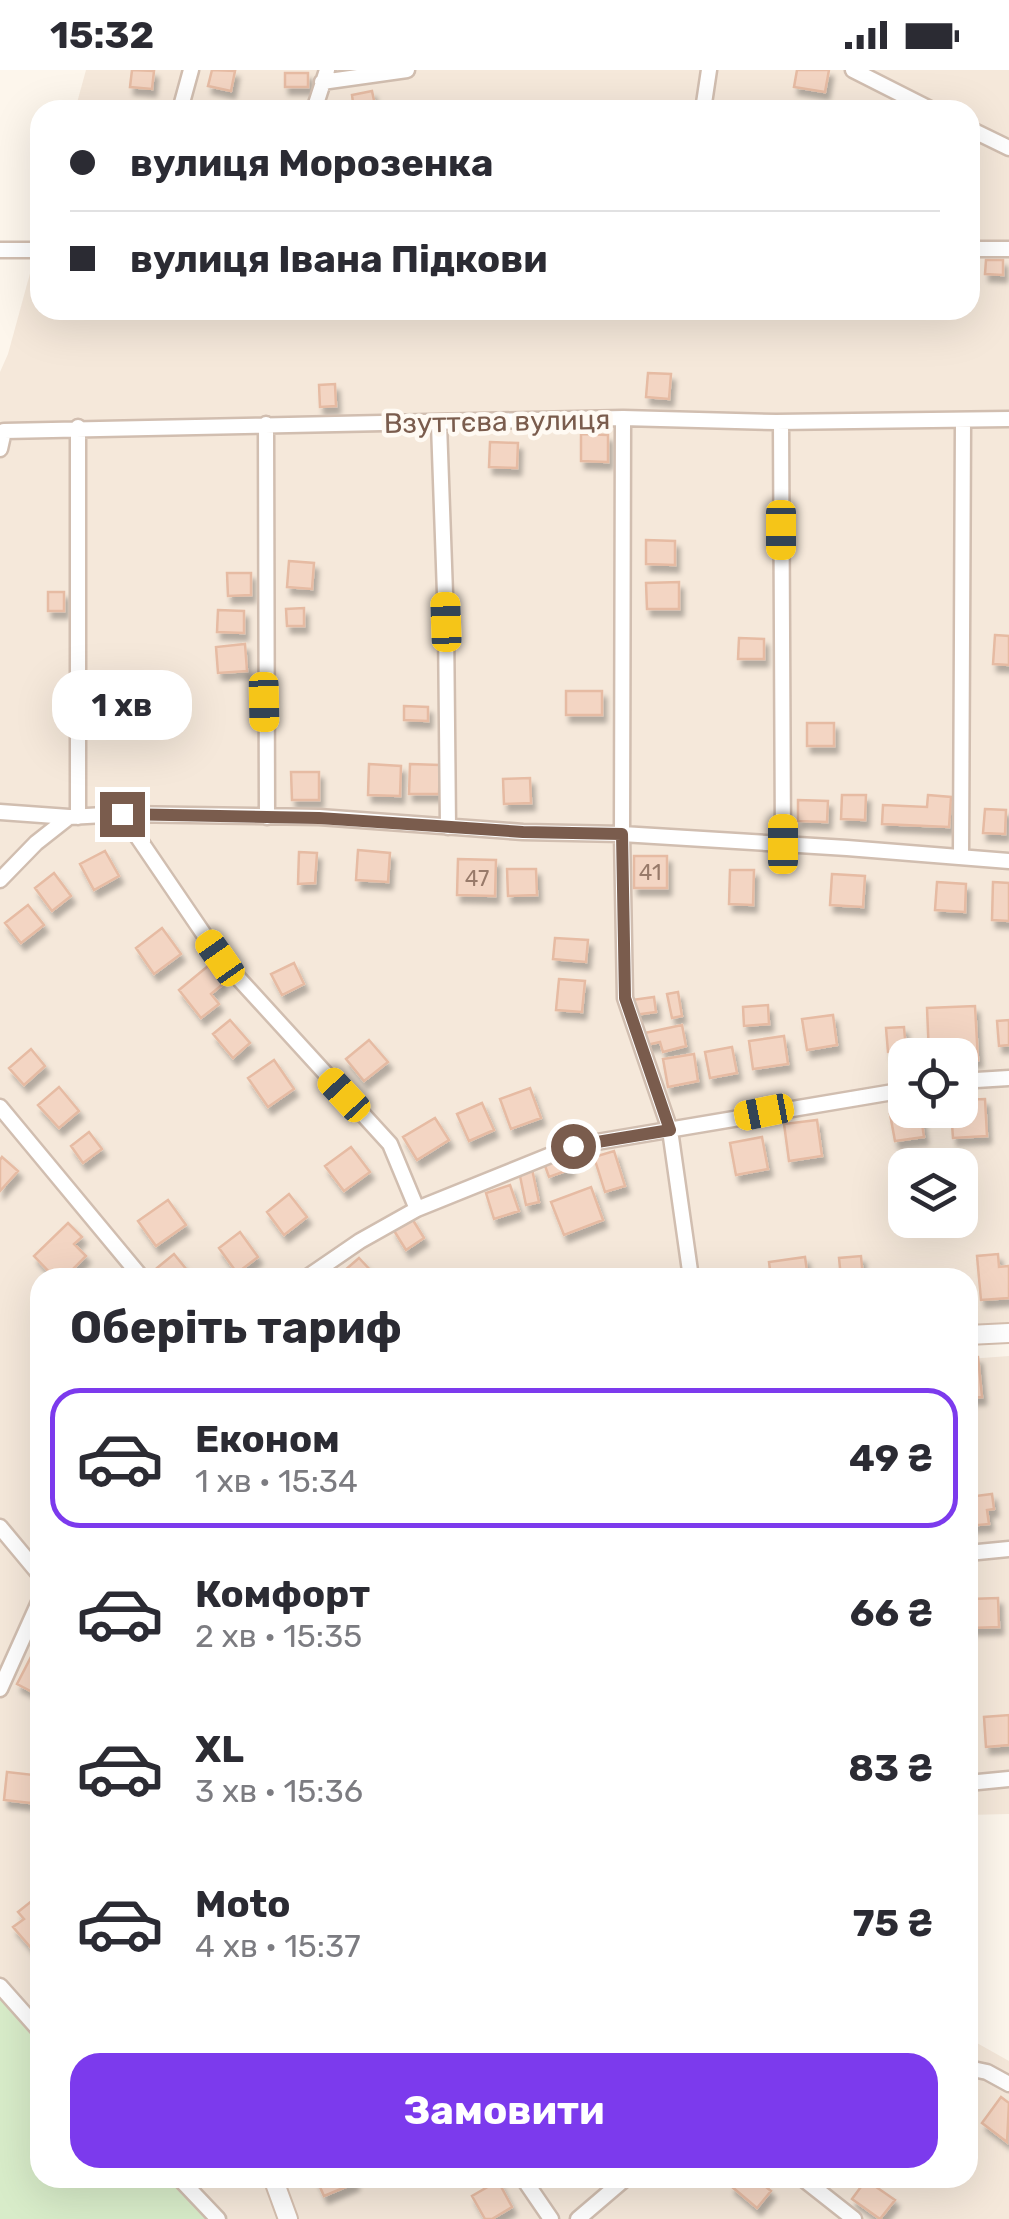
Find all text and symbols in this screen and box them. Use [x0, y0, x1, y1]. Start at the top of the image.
text: 15:32 [50, 12, 154, 58]
text: вулиця Морозенка [130, 140, 494, 186]
text: вулиця Івана Підкови [130, 236, 548, 282]
street label: Взуттєва вулиця [383, 403, 611, 440]
car [766, 500, 796, 560]
car [430, 591, 462, 653]
callout: 1 хв [52, 669, 192, 739]
car [248, 672, 280, 732]
text: 1 хв [92, 686, 152, 724]
route end [100, 792, 145, 837]
car [768, 814, 798, 874]
house number: 41 [639, 859, 661, 886]
house number: 47 [465, 865, 489, 892]
car [191, 925, 249, 991]
map controls [888, 1038, 978, 1238]
button: locate [888, 1038, 978, 1128]
car [313, 1063, 375, 1127]
car [732, 1092, 796, 1132]
route start [551, 1124, 596, 1169]
button: layers [888, 1148, 978, 1238]
text: Оберіть тариф [70, 1301, 402, 1354]
icon: car [75, 1413, 165, 1503]
text: Економ [195, 1416, 340, 1462]
text: 49 ₴ [849, 1435, 933, 1481]
text: 1 хв · 15:34 [195, 1462, 358, 1500]
icon: car [75, 1568, 165, 1658]
text: Комфорт [195, 1571, 370, 1617]
text: 66 ₴ [850, 1590, 933, 1636]
text: 2 хв · 15:35 [195, 1617, 362, 1655]
icon: car [75, 1723, 165, 1813]
text: XL [195, 1726, 244, 1772]
text: 83 ₴ [848, 1745, 933, 1791]
text: 3 хв · 15:36 [195, 1772, 363, 1810]
icon: car [75, 1878, 165, 1968]
text: Moto [195, 1881, 291, 1927]
text: 75 ₴ [853, 1900, 933, 1946]
text: 4 хв · 15:37 [195, 1927, 361, 1965]
button: Замовити [70, 2053, 938, 2168]

